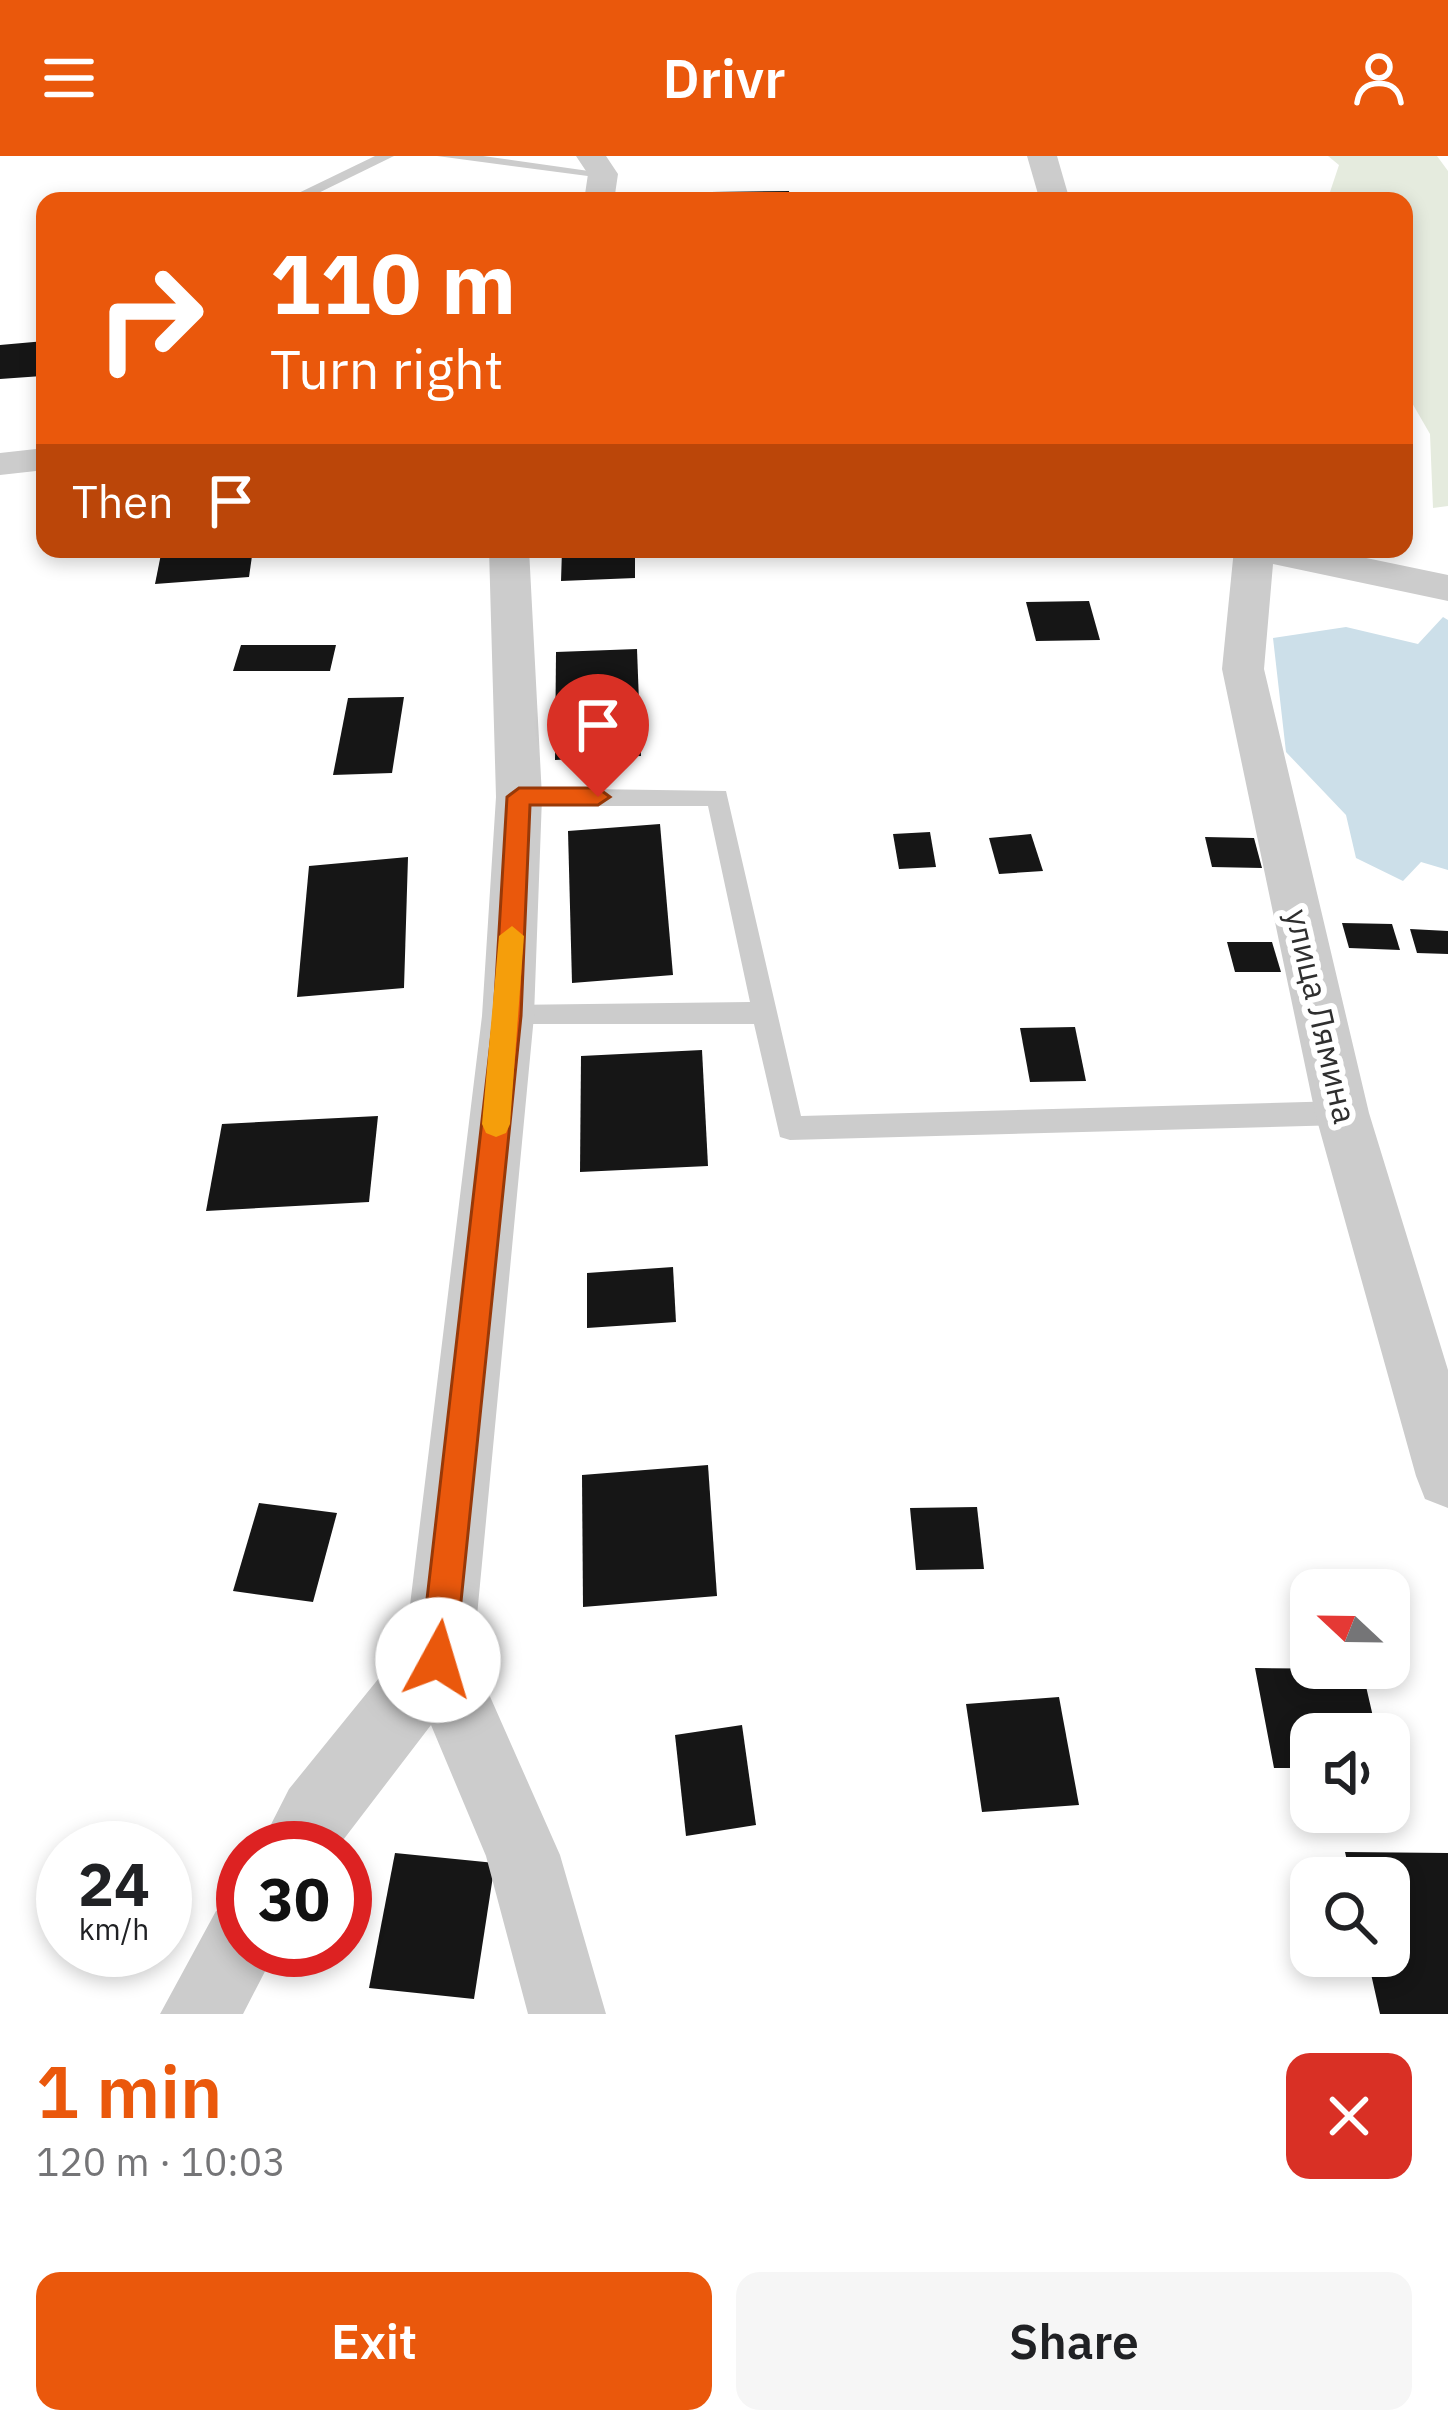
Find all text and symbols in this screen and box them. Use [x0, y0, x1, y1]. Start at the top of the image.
text: Drivr [663, 43, 785, 113]
icon: menu [36, 45, 102, 111]
icon: person [1346, 45, 1412, 111]
text: 110 m [270, 228, 516, 337]
icon: right [72, 240, 228, 396]
text: Turn right [270, 334, 504, 404]
icon: arrive [198, 468, 264, 534]
text: Then [72, 472, 174, 530]
pin [547, 674, 649, 797]
icon: arrive [565, 692, 631, 758]
street label: улица Лямина [1276, 905, 1368, 1127]
north arrow [1290, 1569, 1410, 1689]
map controls [1290, 1569, 1410, 1977]
position arrow [375, 1597, 501, 1723]
button: sound [1290, 1713, 1410, 1833]
speed limit sign: 30 [216, 1821, 372, 1977]
text: 24 [78, 1844, 150, 1923]
button: search [1290, 1857, 1410, 1977]
text: km/h [79, 1909, 149, 1948]
text: 1 min [36, 2044, 222, 2138]
button: close [1286, 2053, 1412, 2179]
text: 120 m · 10:03 [36, 2136, 286, 2187]
button: Exit [36, 2272, 712, 2410]
button: Share [736, 2272, 1412, 2410]

